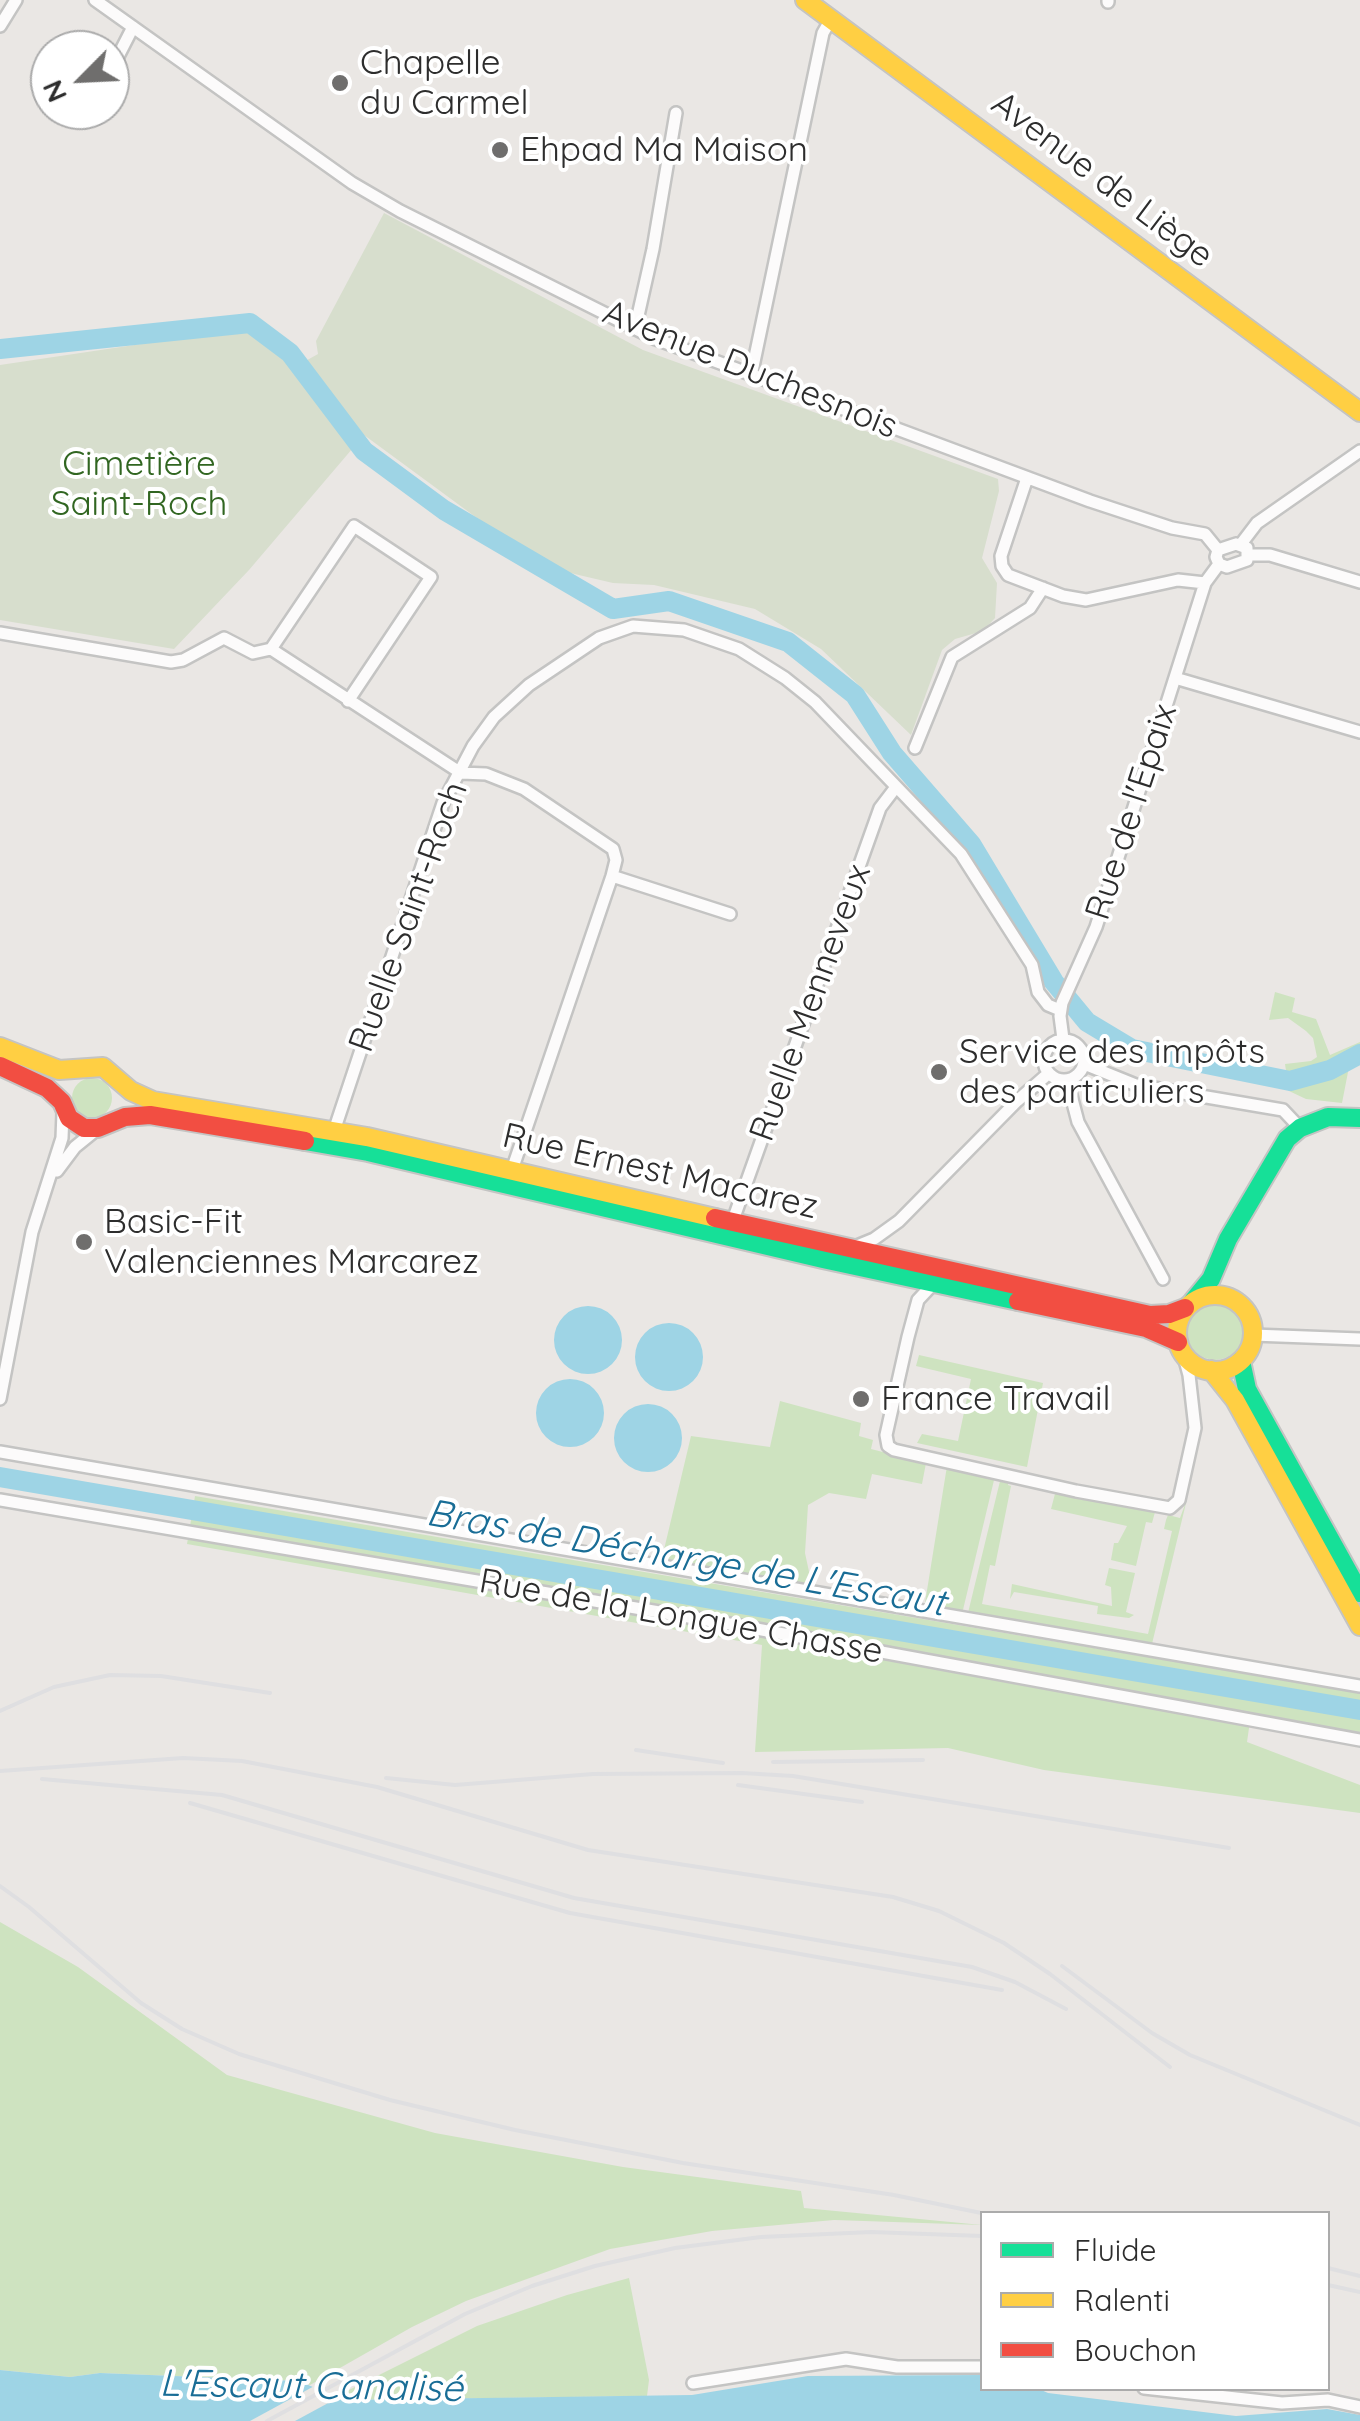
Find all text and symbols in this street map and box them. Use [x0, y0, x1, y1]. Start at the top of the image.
north arrow [30, 30, 130, 130]
place label: Chapelle du Carmel [360, 42, 529, 124]
marker: Chapelle du Carmel [329, 72, 351, 94]
text: N [34, 75, 74, 108]
street label: Avenue de Liège [983, 83, 1221, 277]
place label: Ehpad Ma Maison [520, 129, 808, 171]
marker: Ehpad Ma Maison [489, 139, 511, 161]
street label: Avenue Duchesnois [597, 292, 903, 448]
park label: Cimetière Saint-Roch [51, 443, 227, 525]
street label: Rue de l'Epaix [1077, 699, 1187, 925]
street label: Ruelle Saint-Roch [341, 776, 477, 1058]
street label: Ruelle Menneveux [741, 859, 881, 1147]
place label: Service des impôts des particuliers [959, 1031, 1265, 1113]
marker: Service des impôts des particuliers [928, 1061, 950, 1083]
street label: Rue Ernest Macarez [498, 1115, 822, 1229]
place label: Basic-Fit Valenciennes Marcarez [104, 1201, 479, 1283]
marker: Basic-Fit Valenciennes Marcarez [73, 1231, 95, 1253]
place label: France Travail [881, 1378, 1111, 1420]
marker: France Travail [850, 1388, 872, 1410]
water label: Bras de Décharge de L'Escaut [423, 1491, 949, 1627]
street label: Rue de la Longue Chasse [476, 1561, 886, 1673]
legend [980, 2211, 1330, 2391]
text: Fluide [1074, 2231, 1156, 2269]
text: Ralenti [1074, 2281, 1170, 2319]
text: Bouchon [1074, 2331, 1197, 2369]
water label: L'Escaut Canalisé [159, 2362, 463, 2412]

